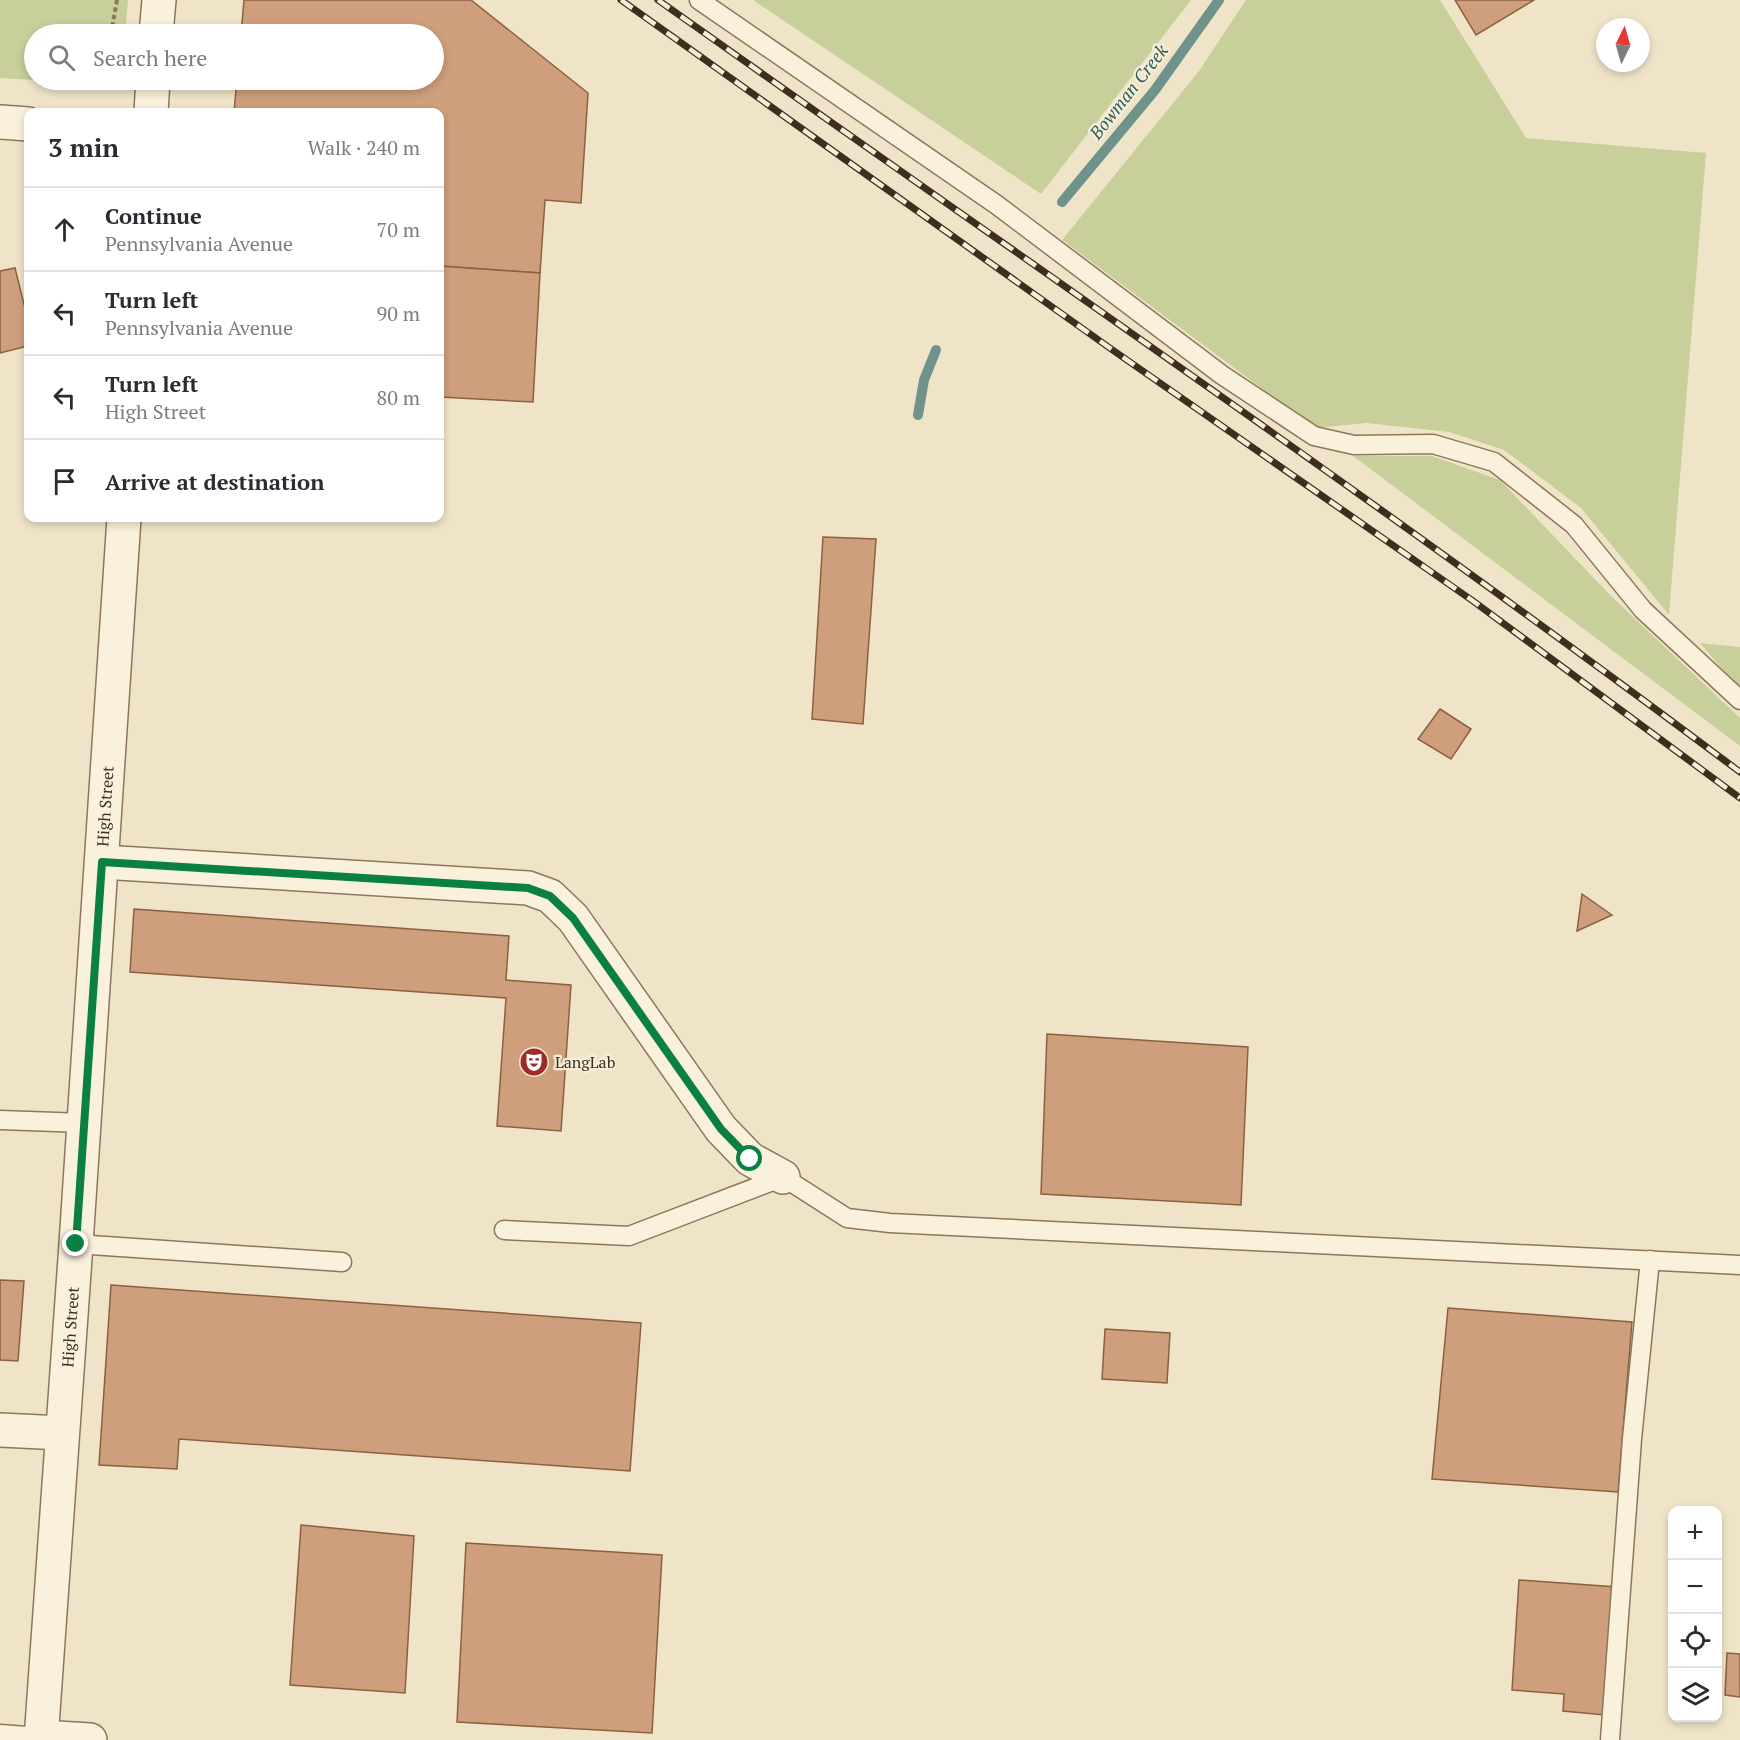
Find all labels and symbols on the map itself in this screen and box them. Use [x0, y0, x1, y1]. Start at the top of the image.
north arrow [1596, 18, 1650, 72]
water label: Bowman Creek [1083, 39, 1173, 145]
street label: High Street [91, 765, 119, 847]
theatre icon: LangLab [518, 1046, 550, 1078]
place label: LangLab [555, 1051, 616, 1073]
route start [736, 1145, 762, 1171]
route end [62, 1230, 88, 1256]
street label: High Street [56, 1286, 84, 1368]

